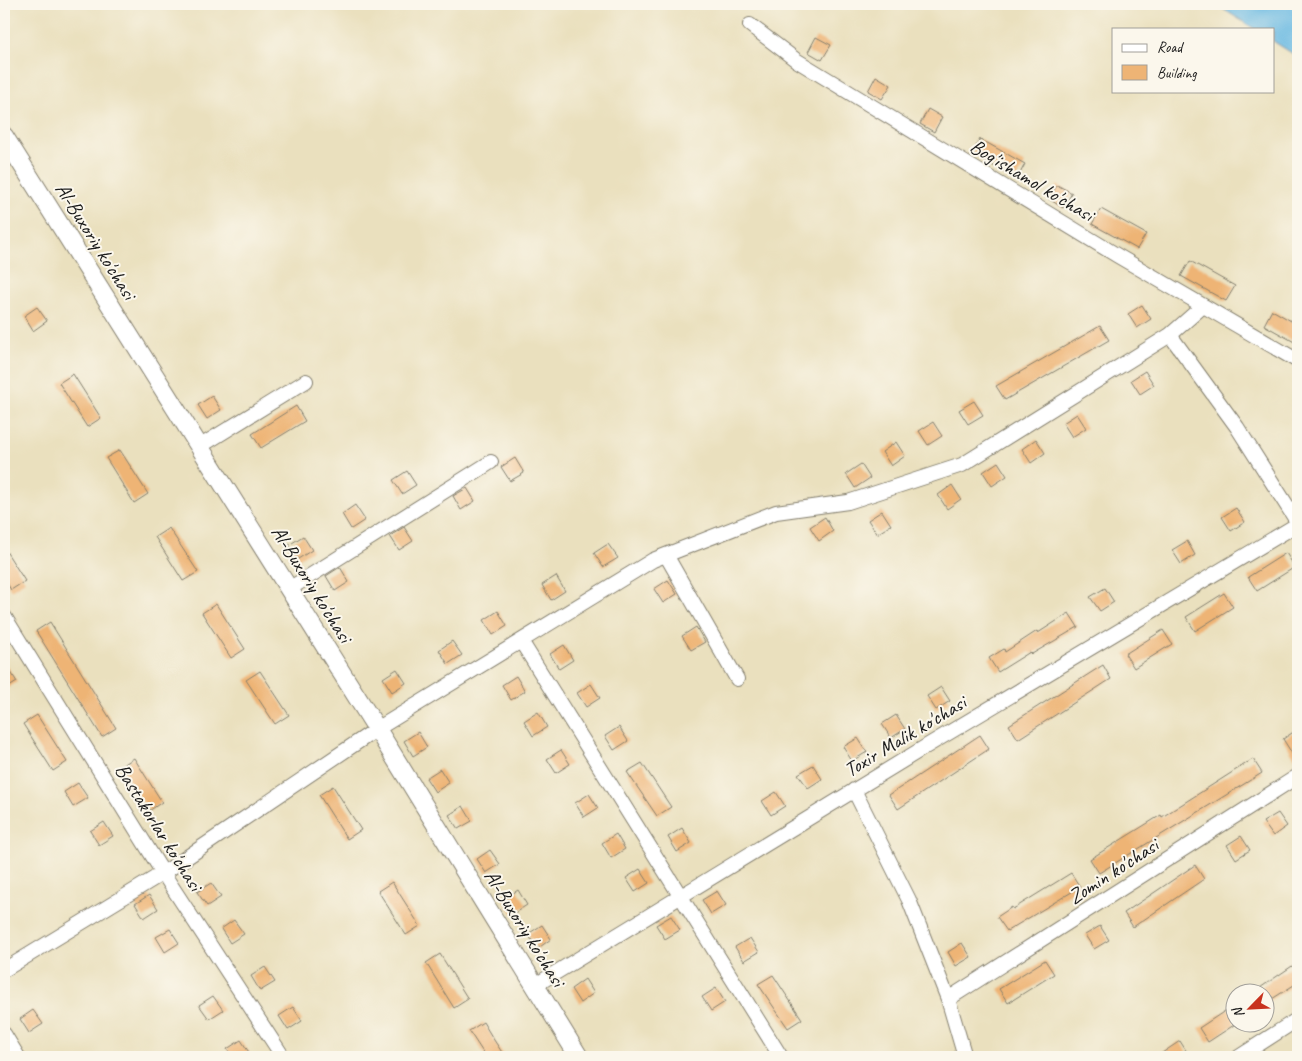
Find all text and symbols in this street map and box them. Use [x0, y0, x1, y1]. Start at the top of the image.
legend [1112, 28, 1274, 92]
text: Road [1157, 38, 1184, 57]
text: Building [1157, 64, 1197, 83]
street label: Bog'ishamol ko'chasi [965, 133, 1101, 229]
street label: Al-Buxoriy ko'chasi [50, 178, 144, 307]
street label: Al-Buxoriy ko'chasi [266, 521, 360, 650]
street label: Toxir Malik ko'chasi [839, 688, 973, 783]
street label: Bastakorlar ko'chasi [109, 758, 210, 898]
street label: Zomin ko'chasi [1063, 830, 1166, 910]
street label: Al-Buxoriy ko'chasi [479, 865, 573, 994]
north arrow [1224, 984, 1274, 1034]
text: N [1228, 1004, 1248, 1021]

